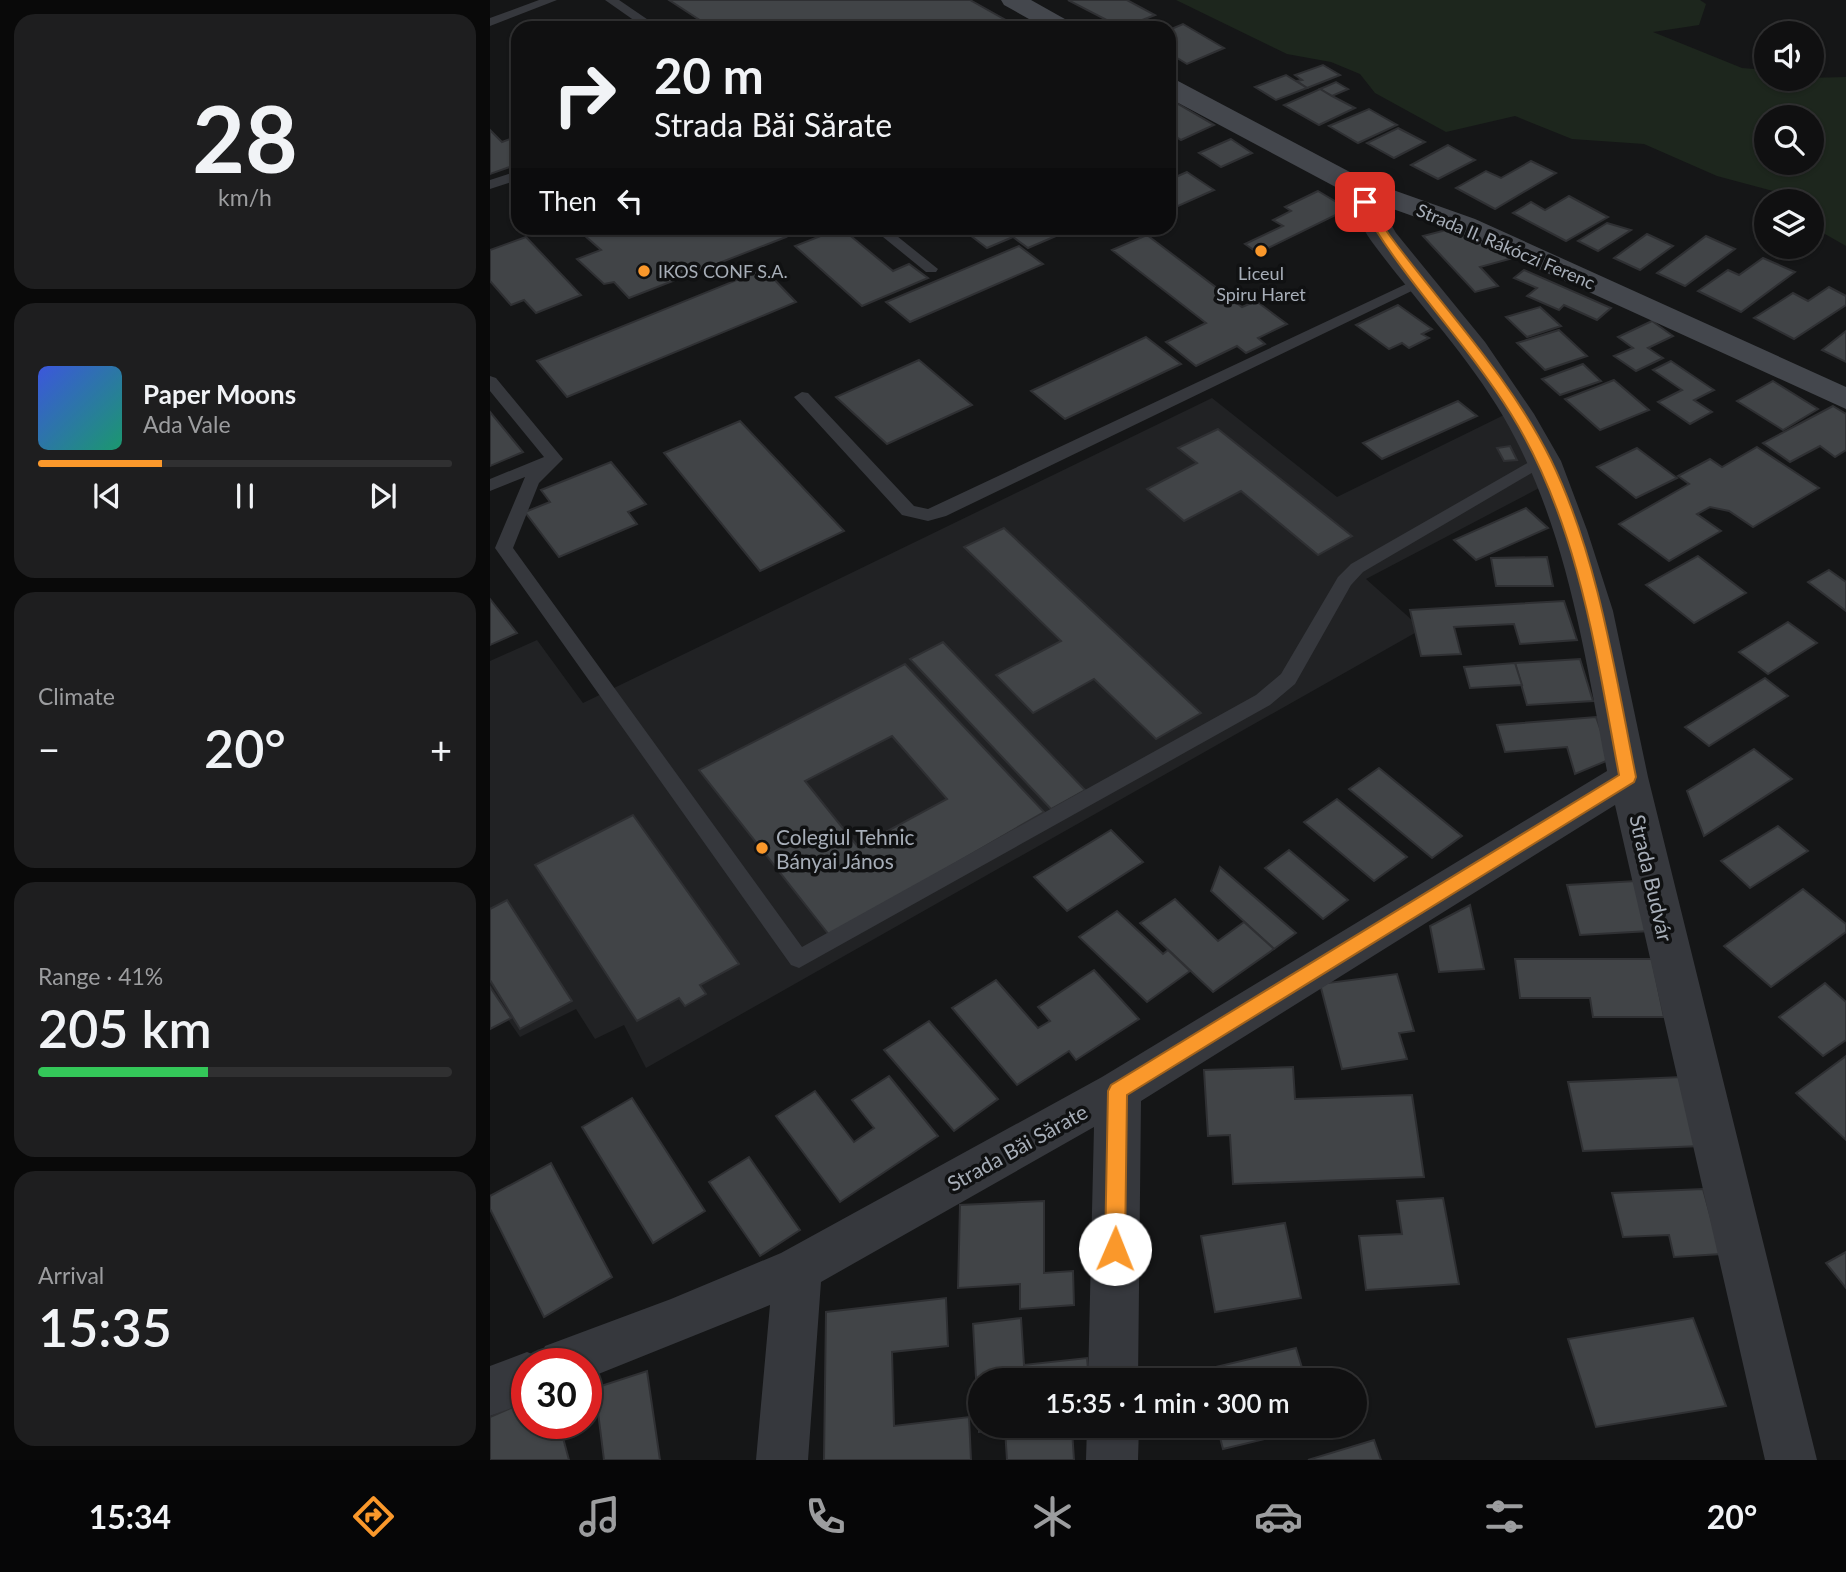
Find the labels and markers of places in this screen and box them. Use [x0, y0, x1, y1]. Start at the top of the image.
pin [1335, 172, 1395, 232]
marker: Liceul Spiru Haret [1253, 243, 1269, 259]
place label: IKOS CONF S.A. [658, 260, 788, 282]
place label: Liceul Spiru Haret [1216, 262, 1306, 305]
marker: IKOS CONF S.A. [636, 263, 652, 279]
place label: Colegiul Tehnic Bányai János [776, 824, 915, 873]
marker: Colegiul Tehnic Bányai János [754, 840, 770, 856]

